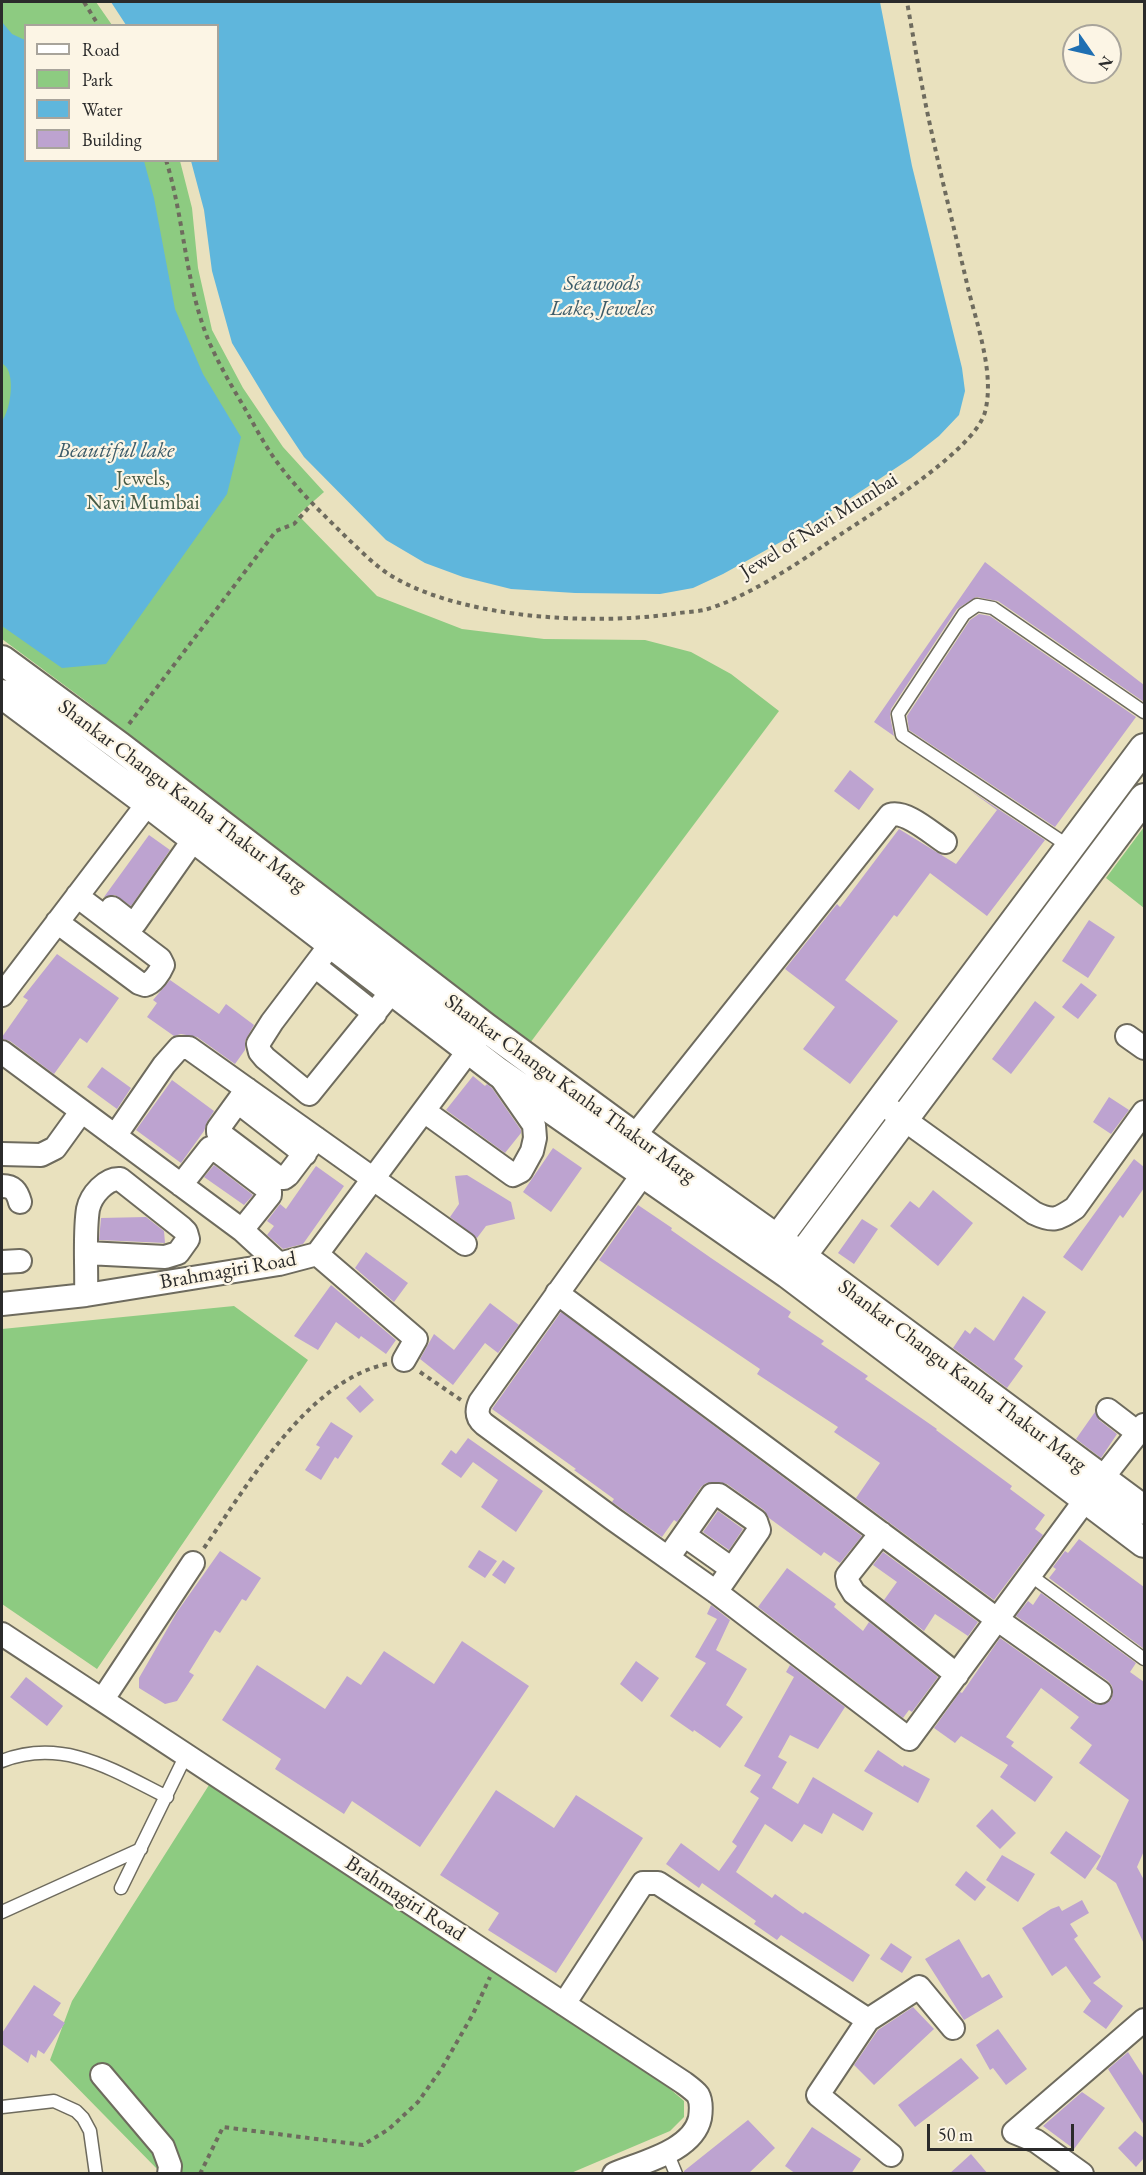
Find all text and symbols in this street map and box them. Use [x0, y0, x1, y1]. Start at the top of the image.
legend [24, 24, 219, 162]
north arrow [1062, 24, 1122, 84]
text: Road [82, 38, 120, 61]
text: N [1093, 52, 1118, 74]
text: Park [82, 68, 113, 91]
text: Water [82, 98, 123, 121]
text: Building [82, 128, 142, 151]
water label: Seawoods Lake, Jeweles [550, 271, 654, 322]
water label: Beautiful lake [57, 438, 175, 464]
park label: Jewels, Navi Mumbai [86, 466, 200, 516]
street label: Jewel of Navi Mumbai [735, 467, 903, 585]
street label: Shankar Changu Kanha Thakur Marg [53, 694, 311, 898]
street label: Shankar Changu Kanha Thakur Marg [439, 989, 701, 1189]
street label: Brahmagiri Road [158, 1247, 298, 1295]
street label: Shankar Changu Kanha Thakur Marg [833, 1274, 1091, 1478]
street label: Brahmagiri Road [340, 1851, 470, 1947]
scale bar [930, 2112, 1077, 2150]
text: 50 m [938, 2123, 973, 2146]

